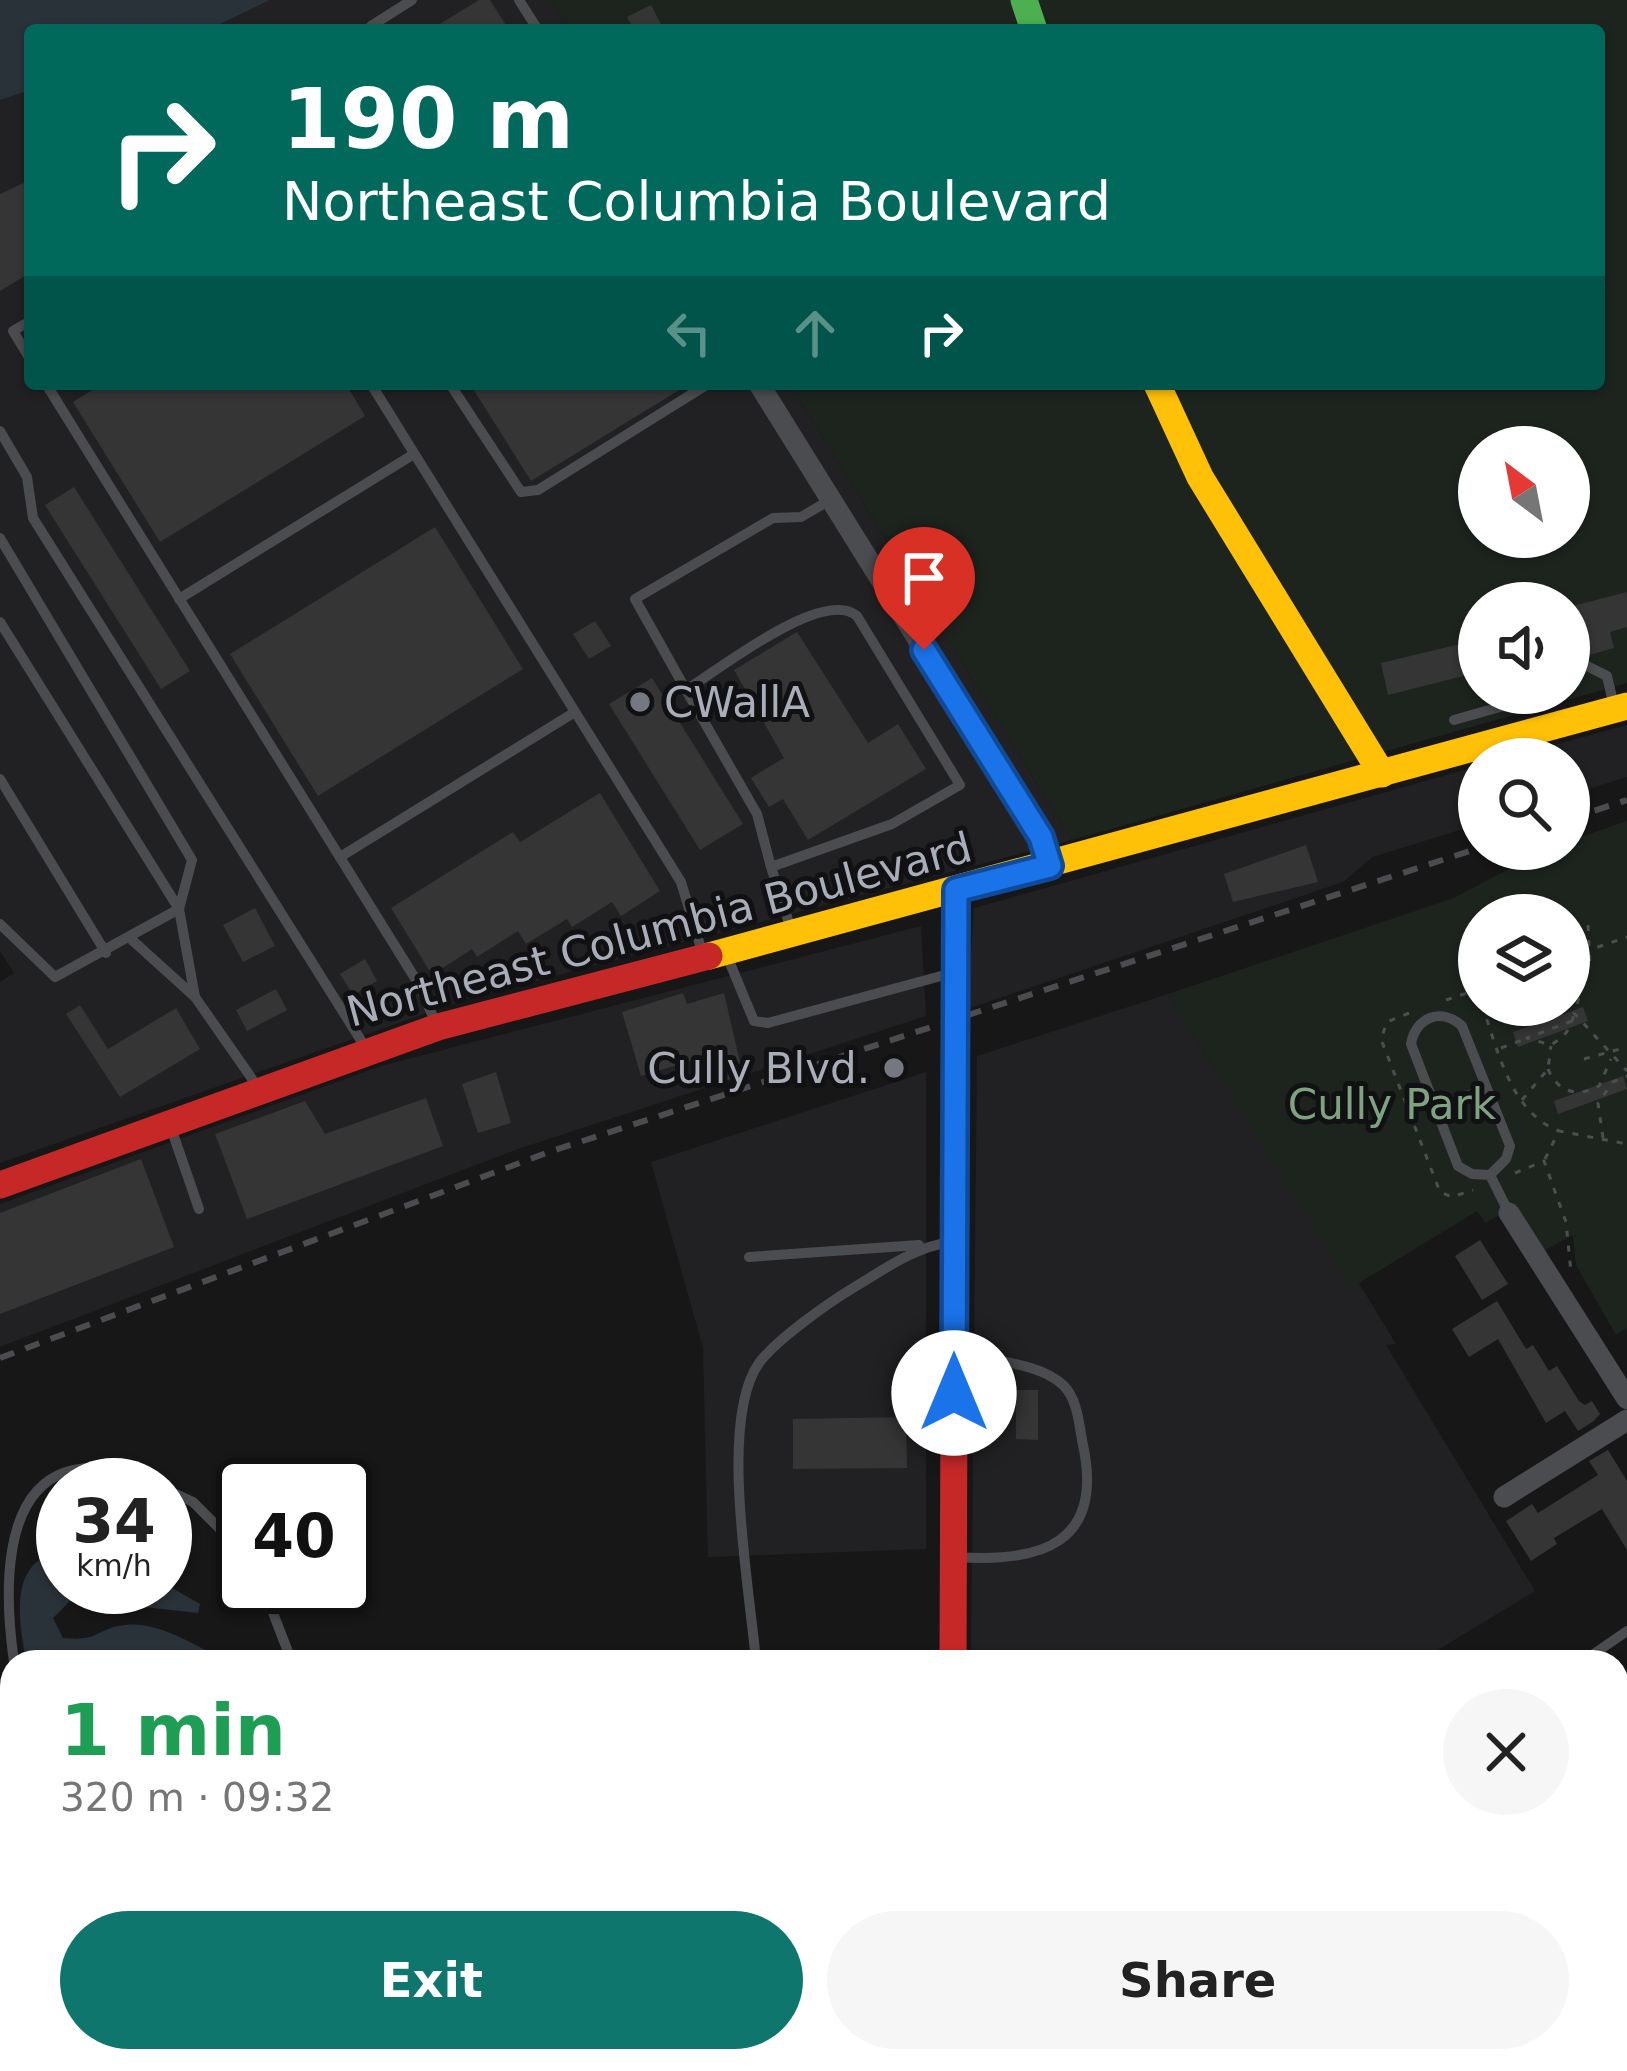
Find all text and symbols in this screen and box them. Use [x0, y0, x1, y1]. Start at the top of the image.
text: 190 m [282, 70, 574, 168]
icon: right [84, 72, 240, 228]
text: Northeast Columbia Boulevard [282, 170, 1111, 233]
icon: left [656, 300, 722, 366]
icon: ahead [782, 300, 848, 366]
icon: right [908, 300, 974, 366]
north arrow [1458, 426, 1590, 558]
map controls [1458, 426, 1590, 1026]
pin [873, 527, 975, 650]
icon: arrive [891, 545, 957, 611]
button: sound [1458, 582, 1590, 714]
place label: CWallA [664, 678, 810, 727]
marker: CWallA [627, 689, 653, 715]
button: search [1458, 738, 1590, 870]
street label: Northeast Columbia Boulevard [341, 822, 977, 1037]
button: layers [1458, 894, 1590, 1026]
place label: Cully Blvd. [647, 1044, 870, 1093]
marker: Cully Blvd. [881, 1055, 907, 1081]
park label: Cully Park [1288, 1080, 1497, 1129]
position arrow [891, 1330, 1017, 1456]
speed limit sign: 40 [216, 1458, 372, 1614]
text: 34 [72, 1486, 156, 1556]
text: km/h [76, 1548, 152, 1583]
text: 1 min [60, 1688, 286, 1772]
button: close [1443, 1689, 1569, 1815]
text: 320 m · 09:32 [60, 1775, 334, 1820]
button: Exit [60, 1911, 803, 2049]
button: Share [827, 1911, 1569, 2049]

